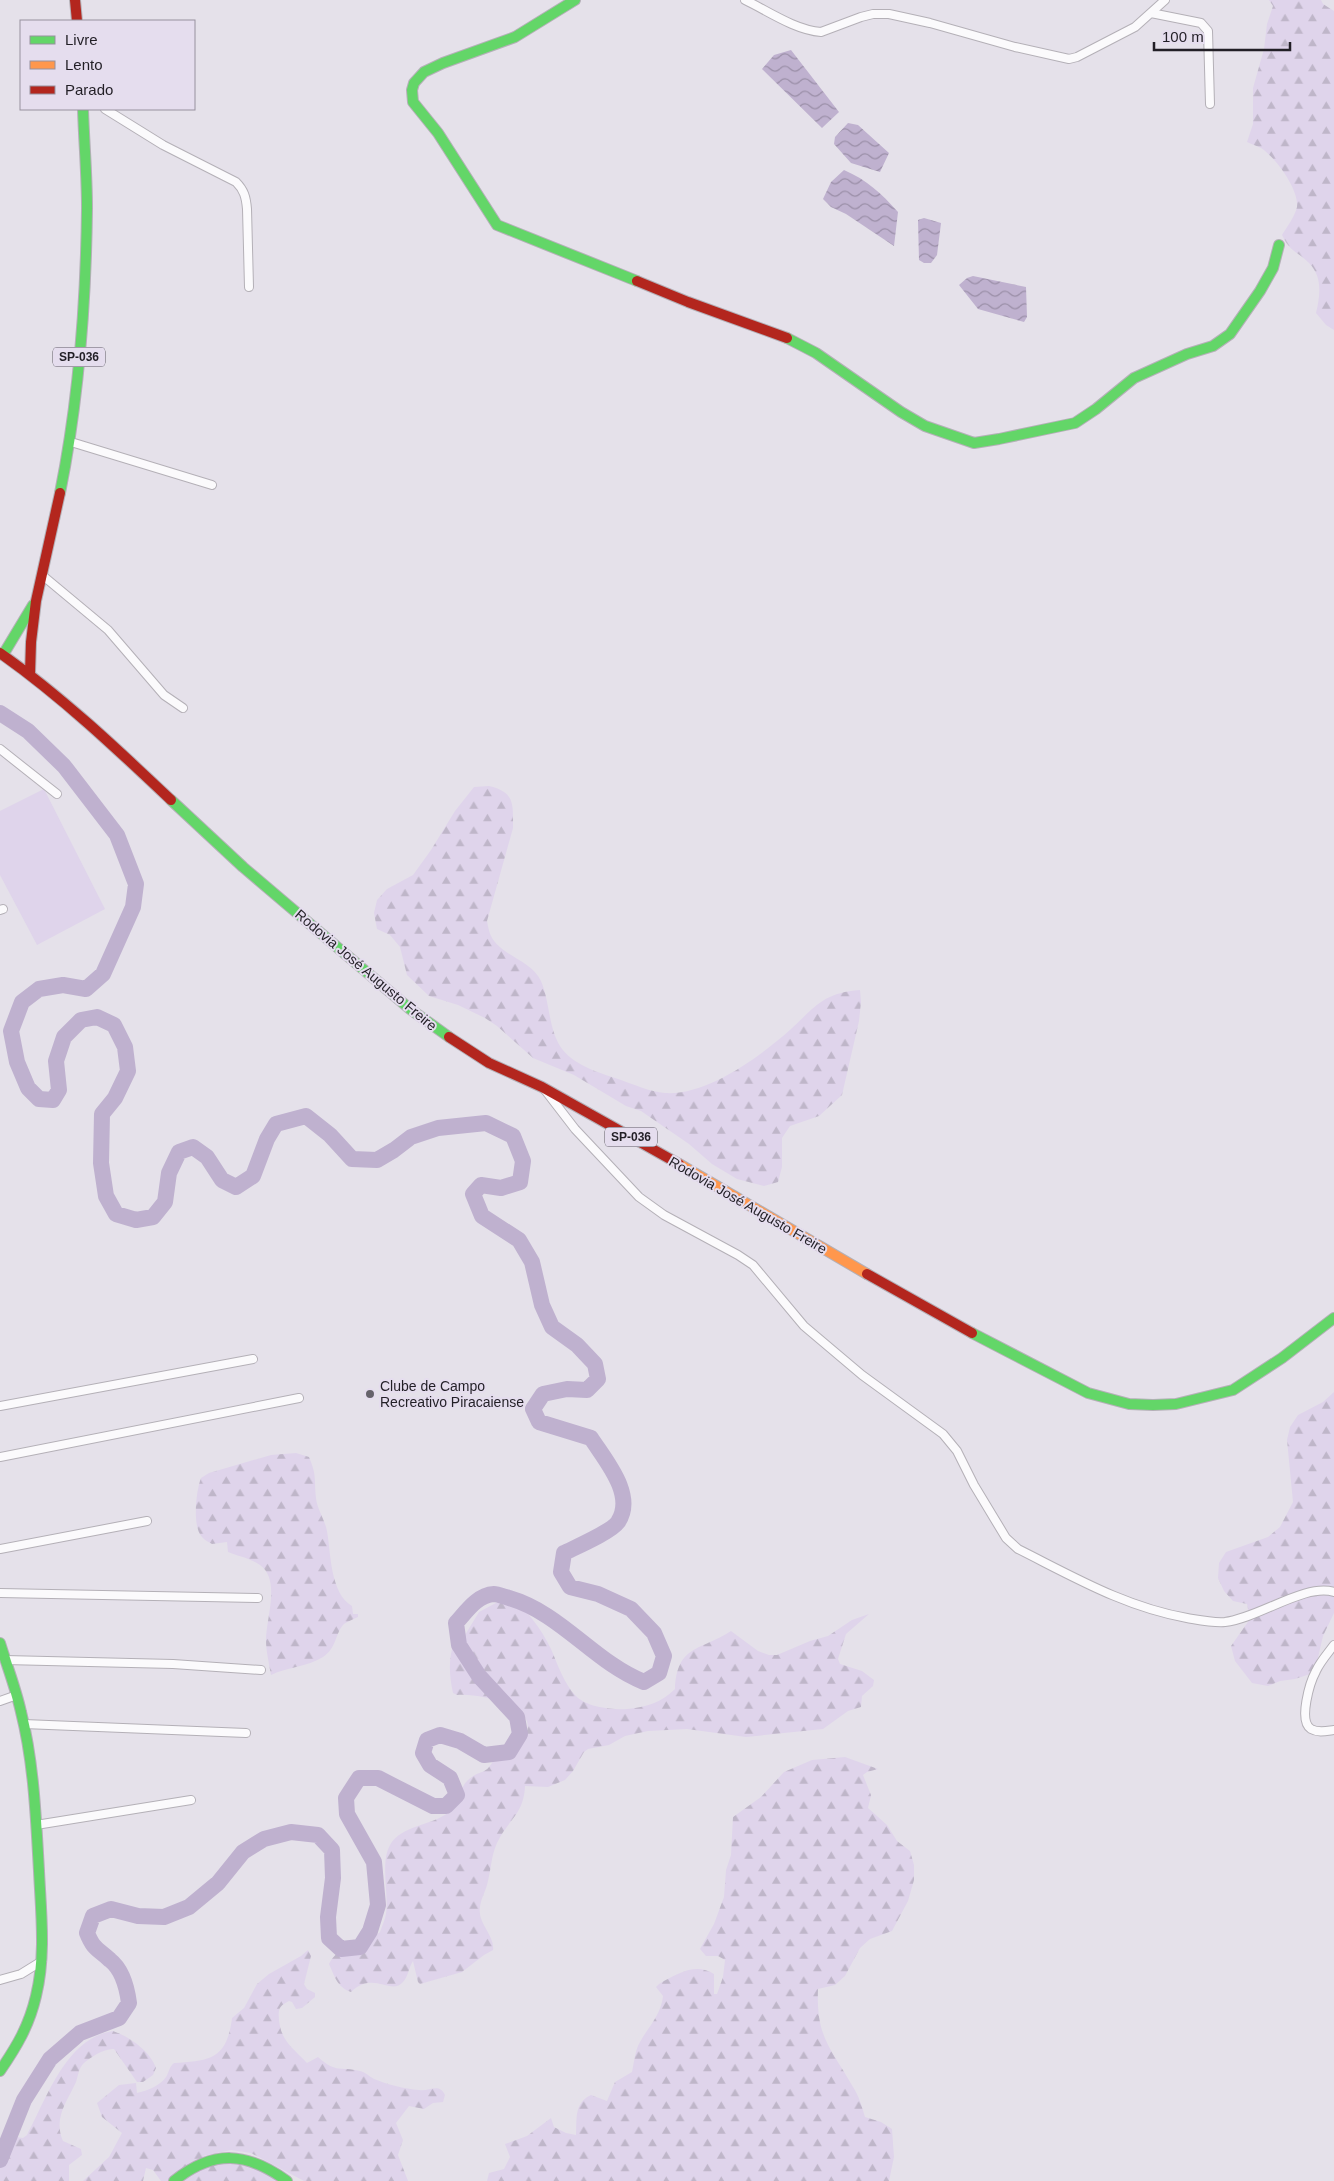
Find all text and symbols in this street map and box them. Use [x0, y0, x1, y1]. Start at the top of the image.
legend [20, 20, 195, 110]
scale bar [1154, 20, 1290, 52]
text: 100 m [1162, 28, 1204, 45]
text: Livre [65, 31, 98, 48]
text: Lento [65, 56, 103, 73]
text: Parado [65, 81, 113, 98]
road number: SP-036 [53, 348, 105, 367]
street label: Rodovia José Augusto Freire [292, 906, 440, 1034]
road number: SP-036 [605, 1128, 657, 1146]
street label: Rodovia José Augusto Freire [666, 1153, 830, 1257]
place label: Clube de Campo Recreativo Piracaiense [380, 1378, 524, 1410]
marker: Clube de Campo Recreativo Piracaiense [364, 1388, 376, 1400]

